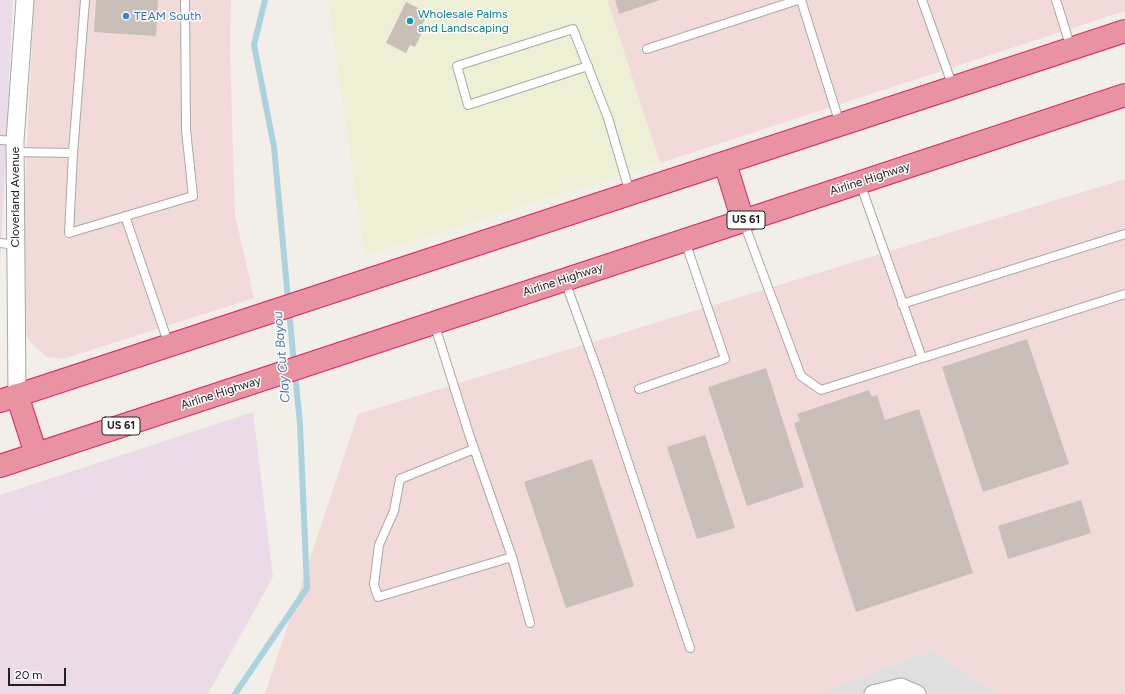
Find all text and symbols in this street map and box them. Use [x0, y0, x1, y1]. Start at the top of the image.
place label: Wholesale Palms and Landscaping [418, 7, 509, 35]
place label: TEAM South [134, 9, 201, 23]
marker: TEAM South [121, 11, 131, 21]
marker: Wholesale Palms and Landscaping [405, 16, 415, 26]
street label: Cloverland Avenue [8, 147, 22, 247]
street label: Airline Highway [828, 159, 912, 199]
road number: US 61 [727, 211, 765, 229]
street label: Airline Highway [521, 260, 605, 300]
water label: Clay Cut Bayou [270, 311, 294, 403]
street label: Airline Highway [179, 373, 263, 413]
road number: US 61 [102, 417, 140, 435]
scale bar [10, 660, 68, 686]
text: 20 m [15, 668, 43, 682]

